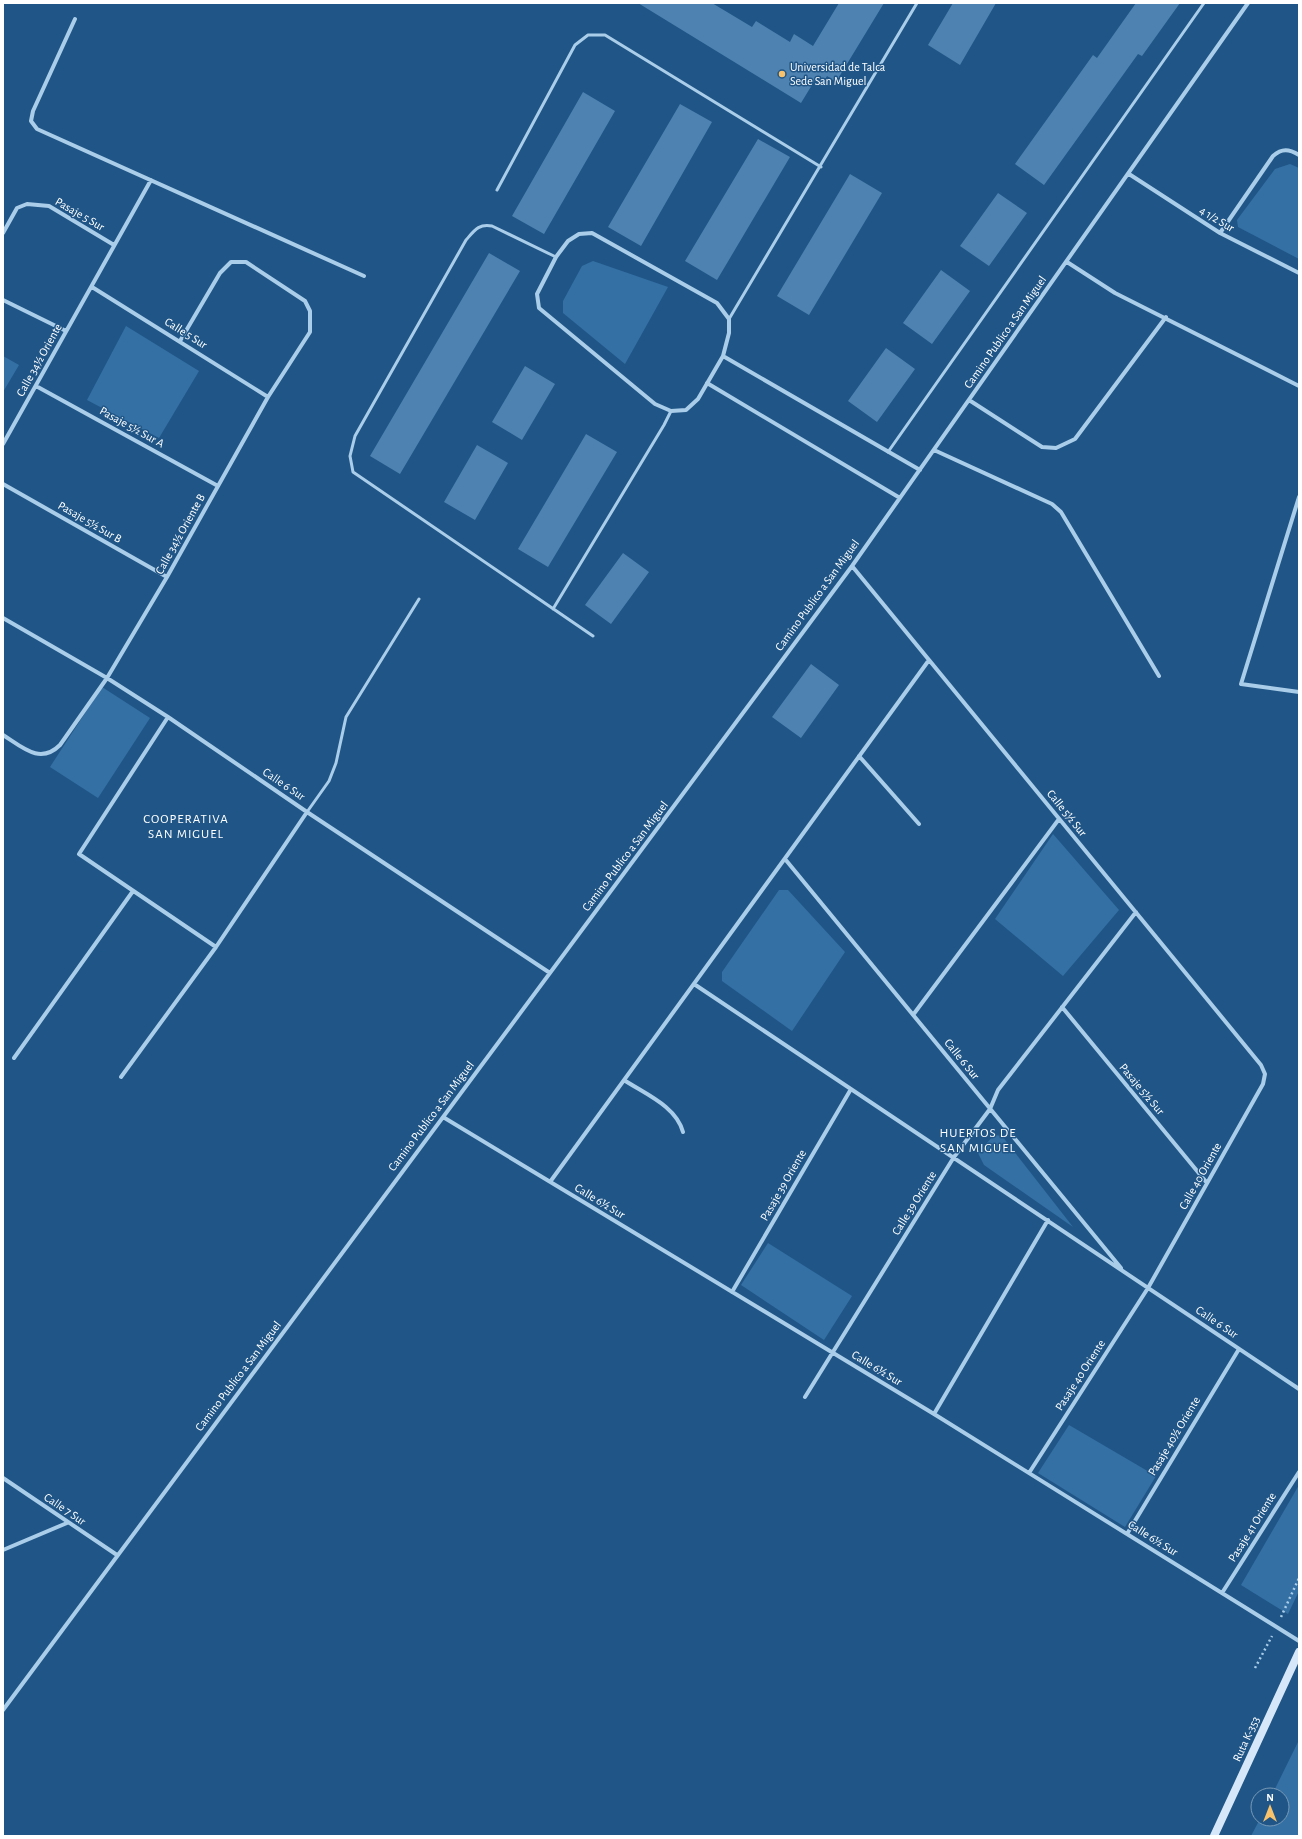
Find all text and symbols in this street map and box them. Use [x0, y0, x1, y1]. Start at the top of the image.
place label: Universidad de Talca Sede San Miguel [790, 61, 886, 87]
marker: Universidad de Talca Sede San Miguel [777, 69, 787, 79]
street label: Pasaje 5 Sur [53, 195, 107, 234]
street label: 4 1/2 Sur [1197, 204, 1237, 234]
street label: Camino Publico a San Miguel [962, 274, 1048, 390]
street label: Calle 5 Sur [163, 315, 210, 351]
street label: Calle 34½ Oriente [14, 321, 64, 399]
street label: Pasaje 5½ Sur A [97, 404, 166, 451]
street label: Calle 34½ Oriente B [153, 492, 207, 576]
street label: Pasaje 5½ Sur B [56, 499, 124, 546]
street label: Camino Publico a San Miguel [773, 537, 861, 653]
street label: Calle 6 Sur [261, 765, 308, 803]
street label: Calle 5½ Sur [1045, 787, 1089, 839]
street label: Camino Publico a San Miguel [580, 799, 670, 913]
district label: COOPERATIVA SAN MIGUEL [143, 813, 229, 841]
street label: Calle 6 Sur [942, 1036, 982, 1082]
street label: Camino Publico a San Miguel [386, 1059, 476, 1173]
street label: Pasaje 5½ Sur [1116, 1061, 1167, 1118]
district label: HUERTOS DE SAN MIGUEL [939, 1127, 1017, 1155]
street label: Calle 40 Oriente [1177, 1140, 1223, 1212]
street label: Pasaje 39 Oriente [758, 1147, 809, 1223]
street label: Calle 39 Oriente [890, 1169, 938, 1237]
street label: Calle 6½ Sur [573, 1181, 627, 1221]
street label: Calle 6 Sur [1194, 1303, 1241, 1341]
street label: Camino Publico a San Miguel [193, 1319, 283, 1433]
street label: Pasaje 40 Oriente [1053, 1338, 1108, 1413]
street label: Calle 6½ Sur [850, 1348, 904, 1388]
street label: Pasaje 40½ Oriente [1146, 1394, 1203, 1478]
street label: Pasaje 41 Oriente [1226, 1490, 1279, 1564]
street label: Calle 7 Sur [42, 1491, 88, 1527]
street label: Calle 6½ Sur [1126, 1518, 1180, 1558]
street label: Ruta K-353 [1230, 1715, 1262, 1763]
north arrow [1250, 1787, 1290, 1827]
text: N [1266, 1792, 1274, 1803]

